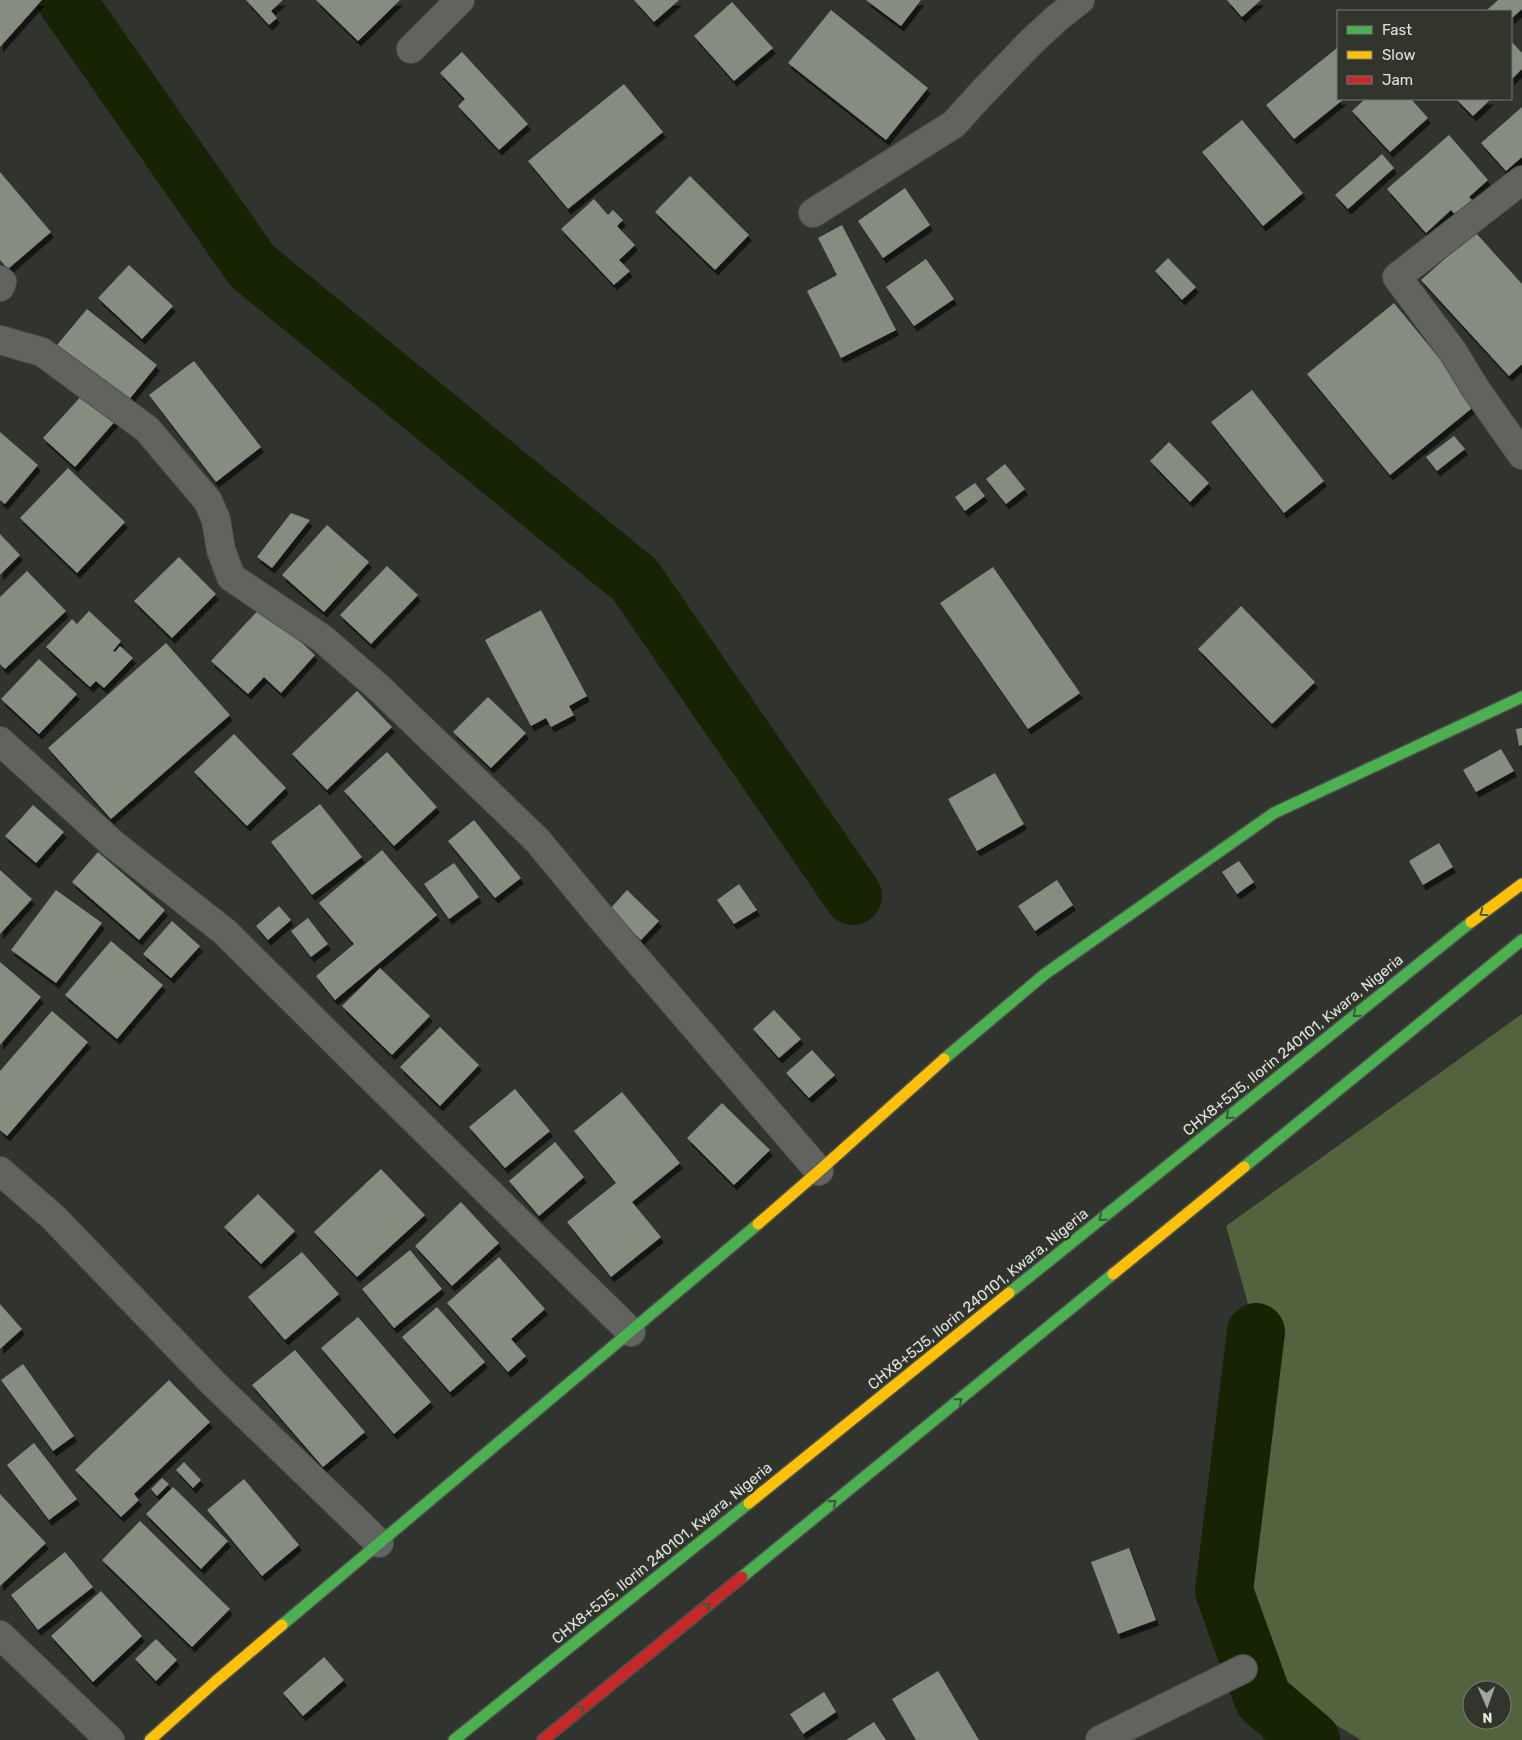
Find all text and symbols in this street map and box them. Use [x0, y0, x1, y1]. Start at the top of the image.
legend [1337, 10, 1512, 100]
text: Fast [1382, 21, 1412, 39]
text: Slow [1382, 46, 1415, 64]
text: Jam [1382, 71, 1413, 89]
one-way arrow [1479, 907, 1489, 916]
street label: CHX8+5J5, Ilorin 240101, Kwara, Nigeria [1179, 950, 1407, 1140]
one-way arrow [1352, 1009, 1361, 1018]
one-way arrow [1226, 1111, 1235, 1119]
street label: CHX8+5J5, Ilorin 240101, Kwara, Nigeria [864, 1204, 1092, 1394]
one-way arrow [1099, 1212, 1108, 1221]
one-way arrow [953, 1397, 962, 1406]
street label: CHX8+5J5, Ilorin 240101, Kwara, Nigeria [548, 1458, 776, 1648]
one-way arrow [827, 1500, 836, 1509]
one-way arrow [701, 1604, 710, 1612]
north arrow [1462, 1680, 1512, 1730]
one-way arrow [575, 1707, 584, 1715]
text: N [1482, 1709, 1493, 1726]

